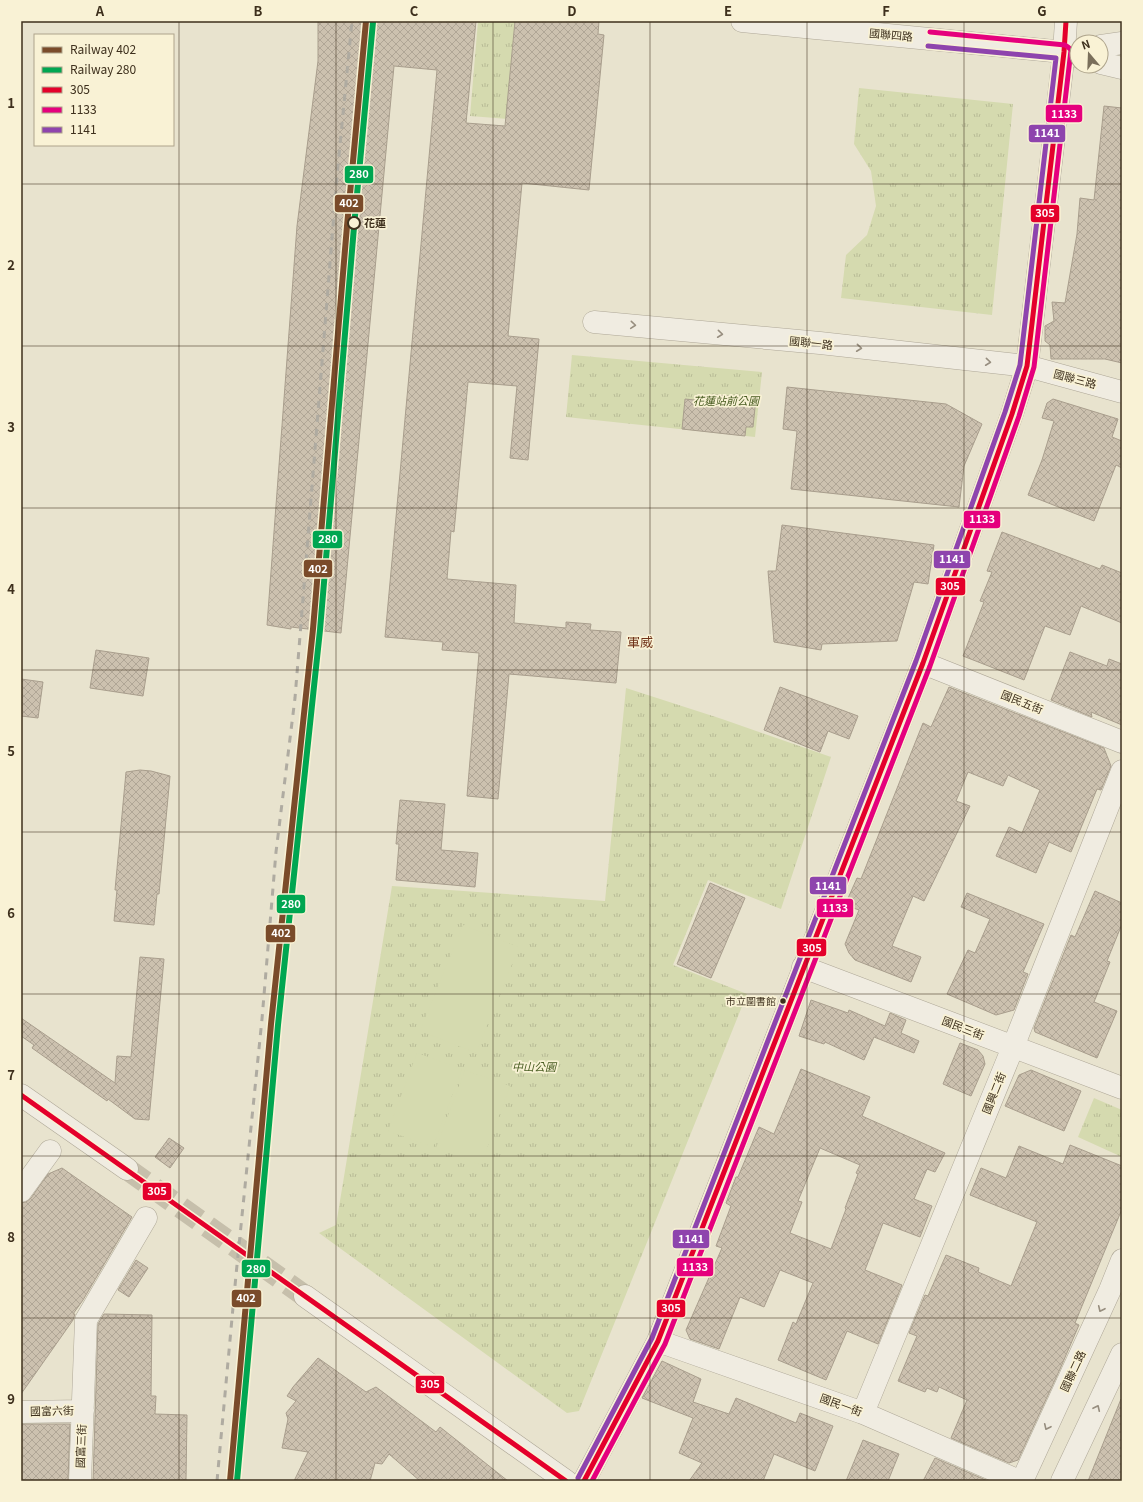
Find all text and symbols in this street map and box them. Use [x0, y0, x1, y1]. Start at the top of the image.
text: A [95, 1, 105, 20]
text: B [254, 1, 263, 20]
text: C [410, 1, 419, 20]
text: D [567, 1, 577, 20]
text: E [724, 1, 732, 20]
text: F [882, 1, 890, 20]
text: G [1037, 1, 1047, 20]
street label: 國聯四路 [868, 24, 914, 44]
legend [34, 34, 174, 146]
north arrow [1069, 34, 1109, 74]
text: N [1079, 35, 1092, 53]
text: Railway 402 [70, 40, 136, 57]
text: Railway 280 [70, 60, 136, 77]
text: 305 [70, 80, 90, 97]
text: 1 [7, 93, 15, 112]
text: 1133 [70, 100, 97, 117]
line badge: 1133 [1045, 104, 1083, 123]
text: 1133 [1051, 105, 1077, 121]
text: 1141 [70, 120, 97, 137]
line badge: 1141 [1028, 124, 1066, 143]
text: 1141 [1034, 124, 1060, 140]
line badge: 280 [344, 165, 374, 184]
text: 280 [349, 165, 369, 181]
line badge: 402 [334, 194, 364, 213]
text: 402 [339, 194, 359, 210]
line badge: 305 [1030, 204, 1060, 223]
text: 305 [1035, 204, 1055, 220]
place label: 花蓮 [364, 214, 386, 230]
marker: 花蓮 [347, 216, 361, 230]
text: 2 [7, 255, 15, 274]
one-way arrow [630, 321, 636, 330]
one-way arrow [717, 329, 723, 338]
street label: 國聯一路 [788, 332, 834, 352]
one-way arrow [856, 343, 862, 352]
one-way arrow [985, 357, 991, 366]
street label: 國聯三路 [1052, 365, 1099, 391]
park label: 花蓮站前公園 [693, 392, 761, 408]
text: 3 [7, 417, 15, 436]
line badge: 1133 [963, 510, 1001, 529]
text: 1133 [969, 510, 995, 526]
line badge: 280 [312, 530, 343, 549]
text: 280 [318, 530, 338, 546]
line badge: 1141 [933, 550, 971, 569]
text: 1141 [939, 550, 965, 566]
line badge: 402 [303, 559, 333, 578]
text: 402 [308, 560, 328, 576]
line badge: 305 [935, 577, 966, 596]
text: 305 [940, 577, 960, 593]
text: 4 [7, 579, 15, 598]
district label: 軍威 [627, 632, 653, 651]
street label: 國民五街 [999, 685, 1046, 717]
text: 5 [7, 741, 15, 760]
line badge: 1141 [809, 876, 847, 895]
text: 1141 [815, 877, 841, 893]
line badge: 280 [276, 894, 306, 914]
text: 280 [281, 895, 301, 911]
line badge: 1133 [816, 898, 854, 918]
text: 1133 [822, 899, 848, 915]
text: 6 [7, 903, 15, 922]
line badge: 402 [265, 924, 296, 943]
text: 402 [271, 924, 291, 940]
line badge: 305 [796, 938, 827, 957]
text: 305 [802, 939, 822, 955]
place label: 市立圖書館 [726, 993, 776, 1008]
marker: 市立圖書館 [778, 996, 788, 1006]
street label: 國民三街 [940, 1012, 987, 1042]
park label: 中山公園 [512, 1058, 558, 1074]
text: 7 [7, 1065, 15, 1084]
street label: 國興二街 [977, 1069, 1009, 1116]
line badge: 305 [142, 1182, 172, 1201]
text: 305 [147, 1182, 167, 1198]
text: 8 [7, 1227, 15, 1246]
line badge: 1141 [672, 1229, 710, 1249]
text: 1141 [678, 1230, 704, 1246]
line badge: 1133 [676, 1257, 714, 1277]
text: 1133 [682, 1258, 708, 1274]
line badge: 280 [241, 1259, 271, 1278]
text: 280 [246, 1260, 266, 1276]
line badge: 402 [231, 1289, 262, 1308]
text: 402 [236, 1289, 256, 1305]
line badge: 305 [656, 1299, 686, 1318]
text: 305 [661, 1299, 681, 1315]
one-way arrow [1098, 1306, 1106, 1313]
street label: 國聯二路 [1056, 1347, 1089, 1394]
line badge: 305 [415, 1375, 445, 1394]
text: 305 [420, 1375, 440, 1391]
text: 9 [7, 1389, 15, 1408]
street label: 國民一街 [818, 1389, 865, 1419]
street label: 國富六街 [30, 1402, 74, 1418]
one-way arrow [1092, 1404, 1100, 1412]
one-way arrow [1044, 1423, 1052, 1431]
street label: 國富三街 [71, 1424, 89, 1468]

